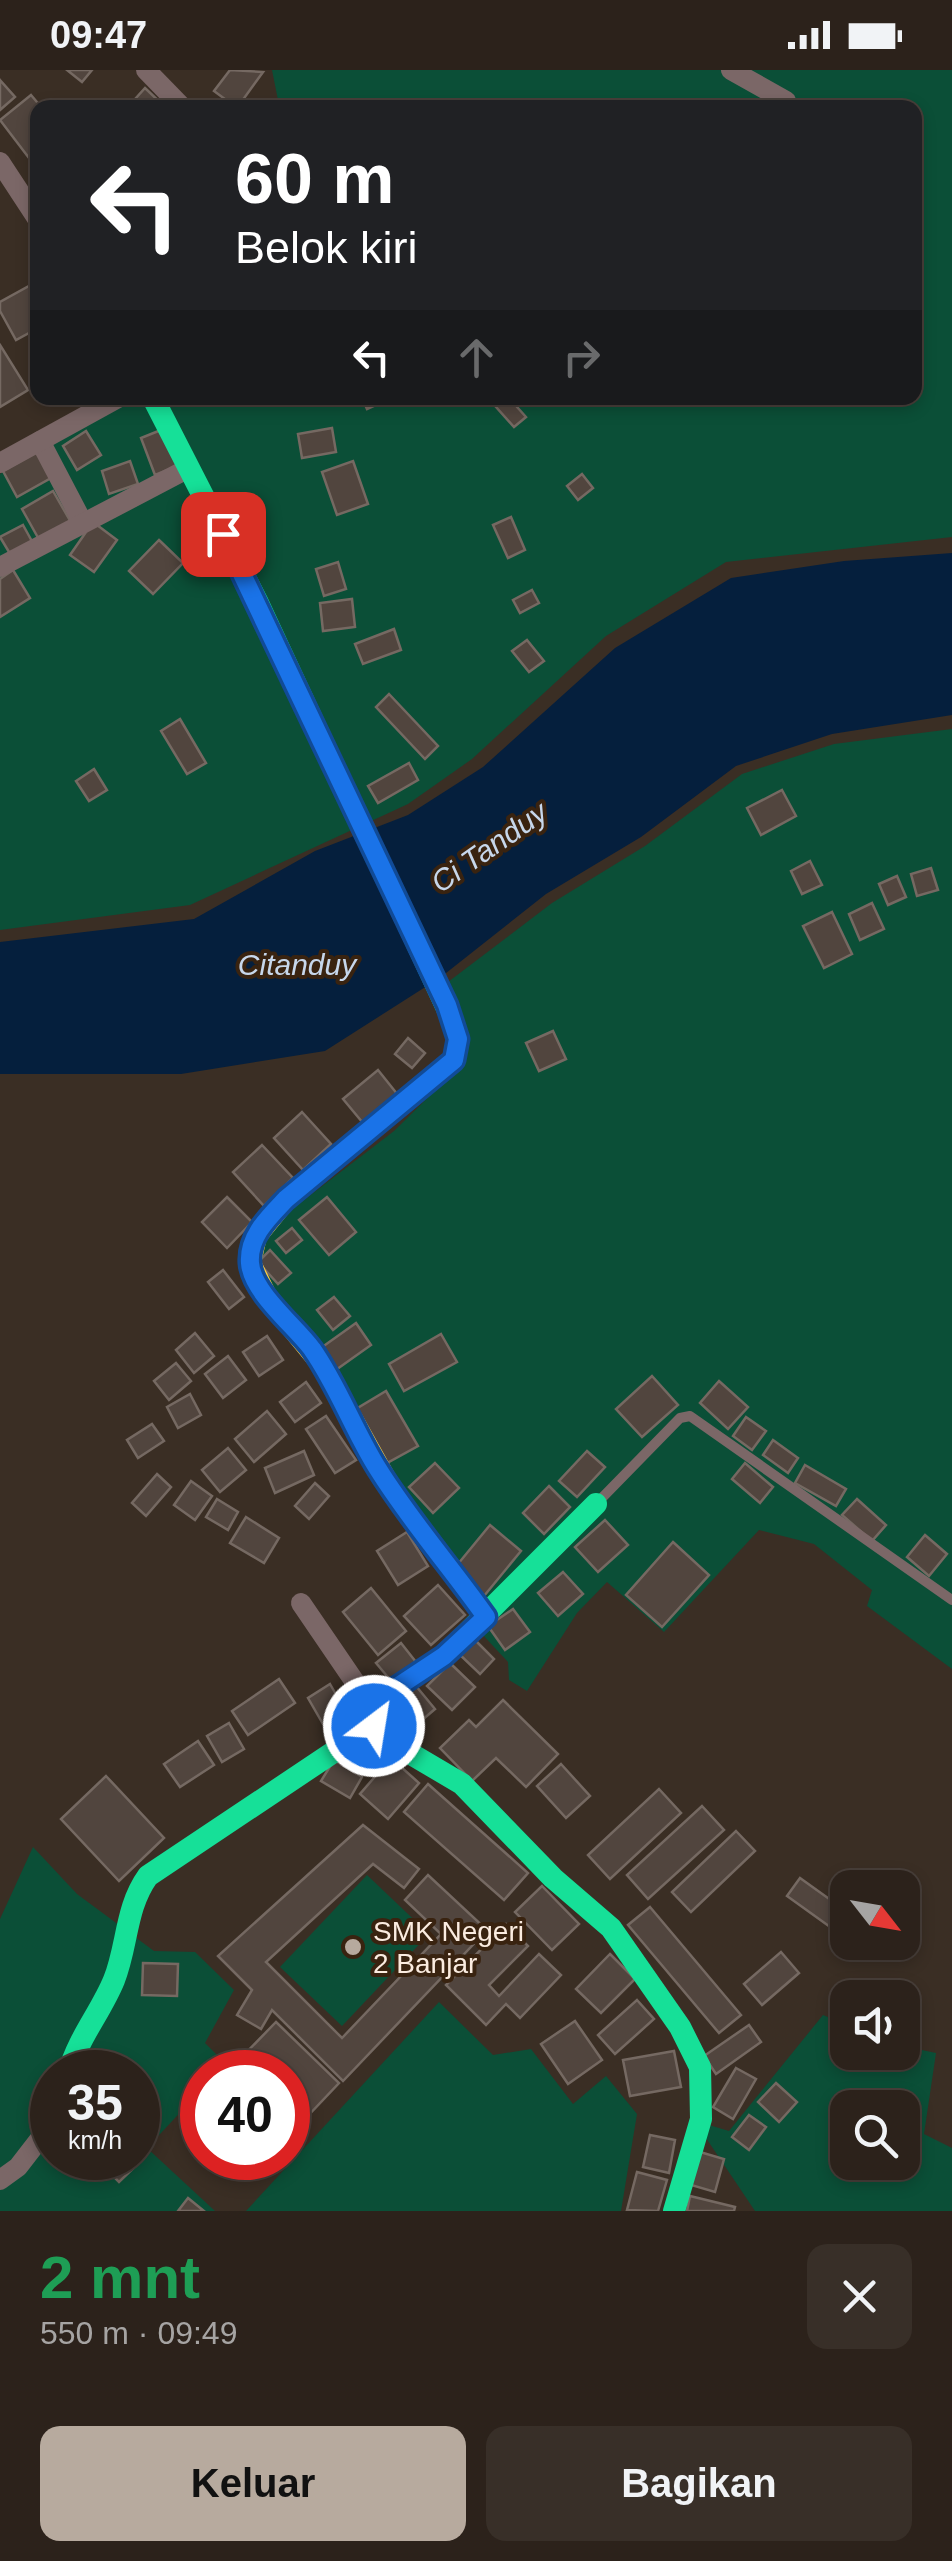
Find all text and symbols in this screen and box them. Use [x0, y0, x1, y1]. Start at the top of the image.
text: 09:47 [50, 14, 147, 56]
icon: left [70, 140, 200, 270]
text: 60 m [235, 140, 395, 218]
text: Belok kiri [235, 222, 418, 273]
icon: left [344, 330, 399, 385]
icon: ahead [449, 330, 504, 385]
icon: right [554, 330, 609, 385]
pin [181, 492, 266, 577]
icon: arrive [196, 507, 251, 562]
water label: Ci Tanduy [425, 794, 555, 899]
water label: Citanduy [238, 948, 358, 981]
position arrow [322, 1674, 426, 1778]
north arrow [830, 1870, 920, 1960]
map controls [830, 1870, 920, 2180]
place label: SMK Negeri 2 Banjar [373, 1916, 524, 1979]
marker: SMK Negeri 2 Banjar [342, 1936, 364, 1958]
button: sound [830, 1980, 920, 2070]
speed limit sign: 40 [180, 2050, 310, 2180]
text: 35 [67, 2075, 123, 2131]
button: search [830, 2090, 920, 2180]
text: km/h [68, 2126, 122, 2154]
text: 2 mnt [40, 2244, 200, 2311]
button: close [807, 2244, 912, 2349]
text: 550 m · 09:49 [40, 2315, 237, 2351]
button: Keluar [40, 2426, 466, 2541]
button: Bagikan [486, 2426, 912, 2541]

